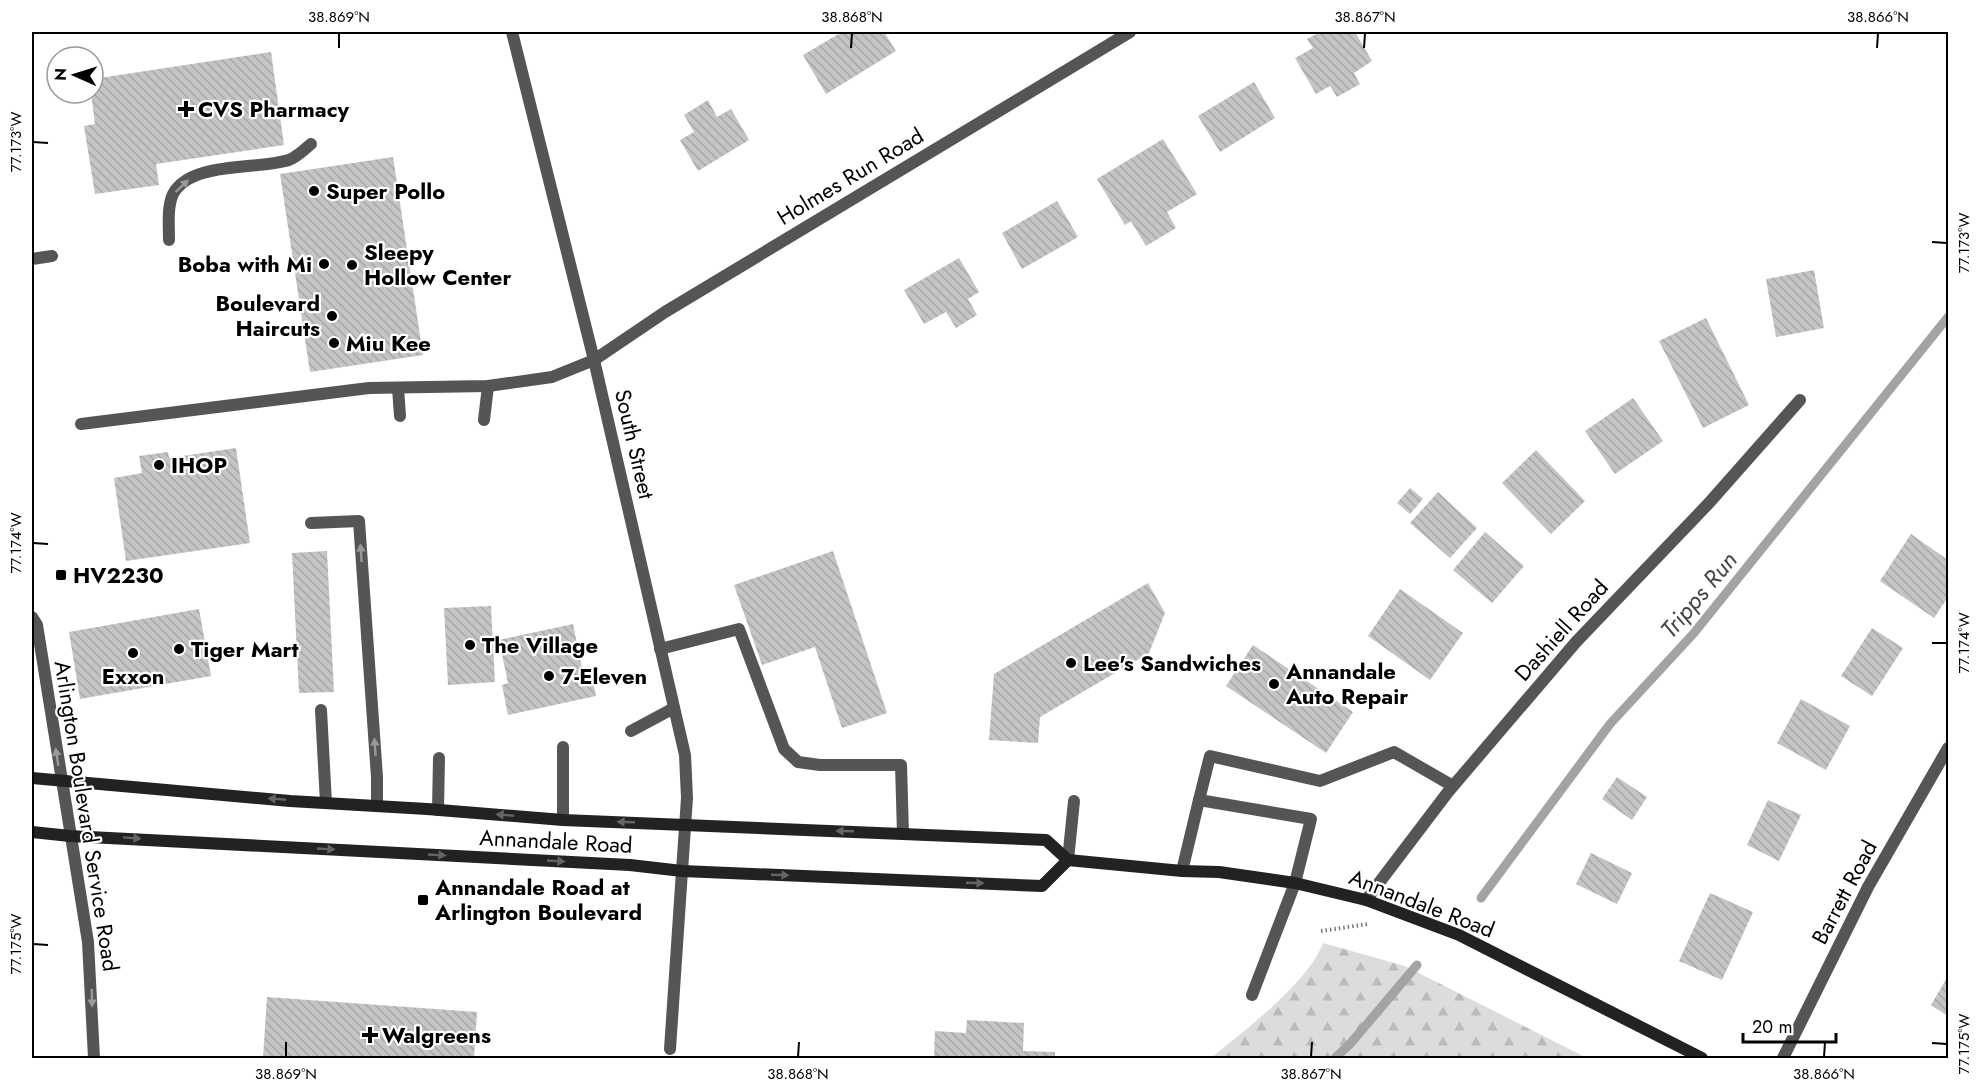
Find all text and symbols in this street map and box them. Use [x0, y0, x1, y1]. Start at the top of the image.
text: 38.869°N [308, 6, 370, 28]
text: 38.868°N [821, 6, 883, 28]
text: 38.867°N [1334, 6, 1396, 28]
text: 38.866°N [1847, 6, 1909, 28]
north arrow [45, 45, 105, 105]
text: N [49, 67, 72, 81]
place label: CVS Pharmacy [198, 93, 350, 125]
marker: CVS Pharmacy [179, 102, 193, 116]
text: 77.173°W [5, 112, 27, 172]
street label: Holmes Run Road [771, 119, 929, 233]
place label: Super Pollo [326, 175, 445, 207]
one-way arrow [174, 179, 189, 193]
marker: Super Pollo [307, 184, 321, 198]
text: 77.173°W [1953, 213, 1975, 273]
place label: Sleepy Hollow Center [364, 236, 511, 293]
place label: Boba with Mi [178, 248, 312, 280]
marker: Boba with Mi [317, 257, 331, 271]
marker: Sleepy Hollow Center [345, 258, 359, 272]
place label: Boulevard Haircuts [215, 287, 320, 344]
marker: Boulevard Haircuts [325, 309, 339, 323]
place label: Miu Kee [346, 327, 431, 359]
marker: Miu Kee [327, 336, 341, 350]
street label: South Street [607, 386, 663, 503]
place label: IHOP [171, 449, 227, 481]
marker: IHOP [152, 458, 166, 472]
text: 77.174°W [5, 512, 27, 574]
one-way arrow [356, 543, 366, 562]
water label: Tripps Run [1652, 544, 1745, 646]
place label: HV2230 [73, 559, 164, 591]
marker: HV2230 [54, 568, 68, 582]
street label: Dashiell Road [1507, 572, 1615, 688]
text: 77.174°W [1953, 612, 1975, 674]
place label: The Village [482, 629, 598, 661]
place label: Tiger Mart [191, 633, 299, 665]
marker: The Village [463, 638, 477, 652]
marker: Tiger Mart [172, 642, 186, 656]
marker: Exxon [126, 646, 140, 660]
place label: Lee's Sandwiches [1083, 647, 1261, 679]
place label: Annandale Auto Repair [1285, 655, 1408, 712]
marker: Lee's Sandwiches [1064, 656, 1078, 670]
street label: Arlington Boulevard Service Road [47, 658, 127, 974]
place label: Exxon [102, 660, 164, 692]
place label: 7-Eleven [561, 660, 647, 692]
marker: 7-Eleven [542, 669, 556, 683]
marker: Annandale Auto Repair [1267, 677, 1281, 691]
one-way arrow [370, 738, 380, 757]
one-way arrow [52, 748, 61, 767]
one-way arrow [267, 795, 286, 804]
one-way arrow [495, 810, 514, 820]
one-way arrow [617, 817, 636, 826]
street label: Annandale Road [479, 821, 633, 861]
one-way arrow [835, 827, 854, 836]
one-way arrow [122, 834, 141, 843]
street label: Barrett Road [1803, 834, 1885, 950]
one-way arrow [317, 845, 336, 854]
one-way arrow [427, 851, 446, 860]
one-way arrow [546, 856, 565, 866]
street label: Annandale Road [1345, 861, 1499, 945]
one-way arrow [771, 870, 790, 880]
place label: Annandale Road at Arlington Boulevard [434, 871, 642, 928]
one-way arrow [966, 878, 985, 888]
marker: Annandale Road at Arlington Boulevard [416, 893, 430, 907]
text: 77.175°W [5, 913, 27, 974]
one-way arrow [87, 988, 96, 1007]
scale bar [1743, 1006, 1836, 1044]
text: 77.175°W [1953, 1013, 1975, 1074]
text: 20 m [1752, 1014, 1792, 1040]
place label: Walgreens [382, 1019, 491, 1051]
marker: Walgreens [363, 1028, 377, 1042]
text: 38.869°N [255, 1063, 317, 1085]
text: 38.868°N [767, 1063, 829, 1085]
text: 38.867°N [1280, 1063, 1342, 1085]
text: 38.866°N [1793, 1063, 1855, 1085]

